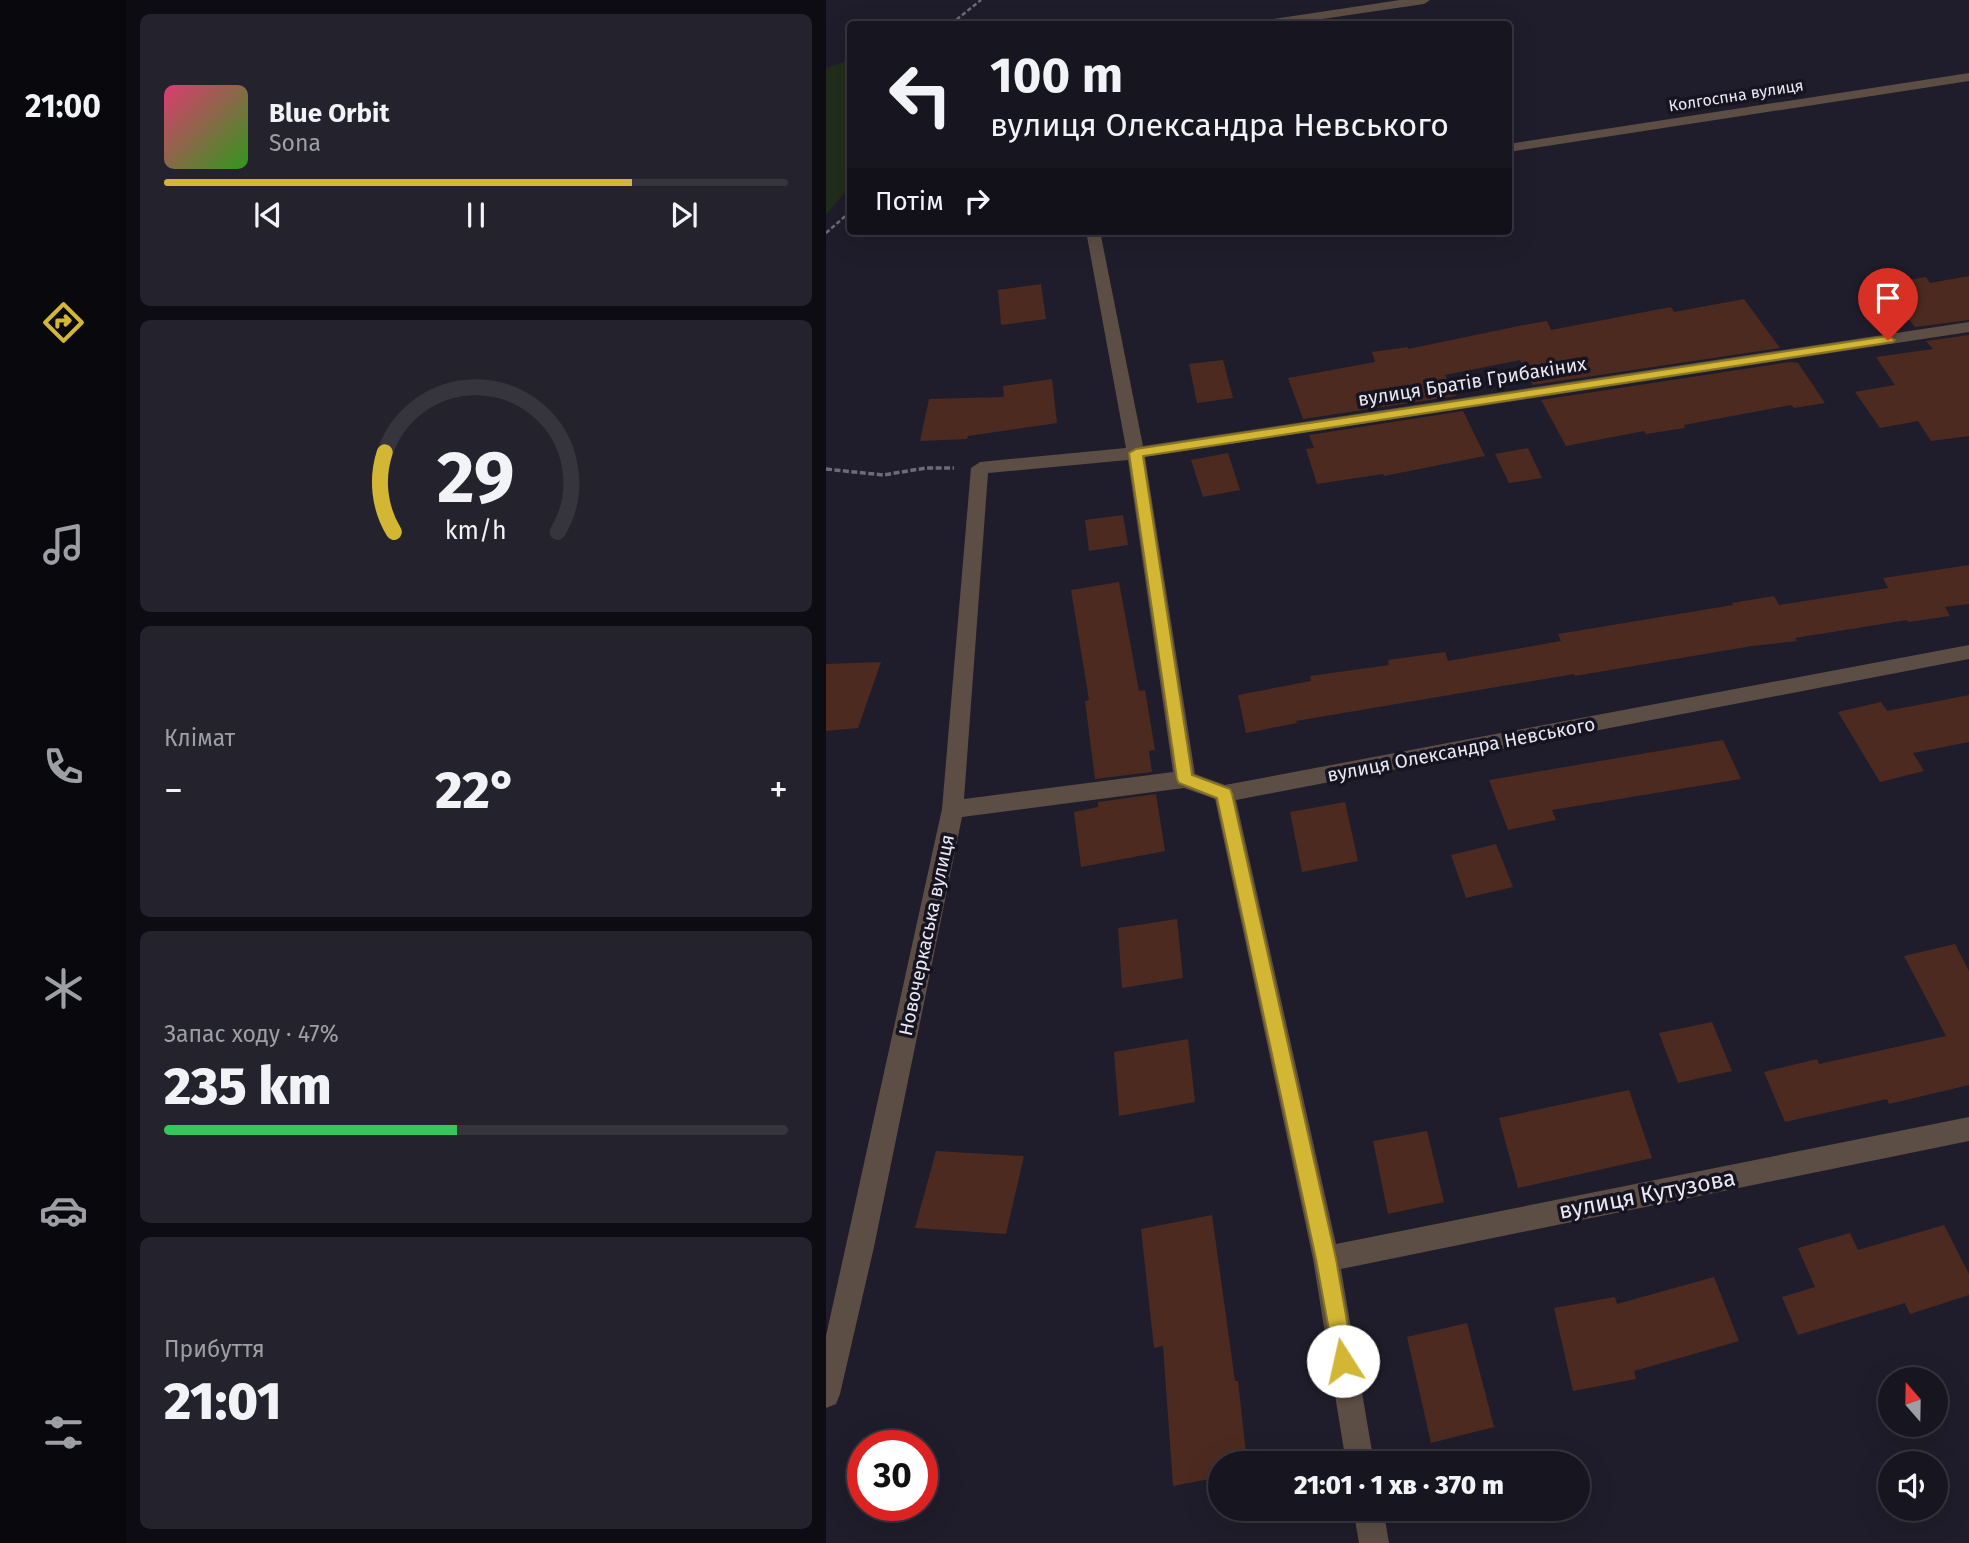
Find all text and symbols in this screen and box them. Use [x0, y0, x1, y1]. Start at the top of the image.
text: 100 m [990, 46, 1123, 105]
icon: left [875, 49, 966, 140]
street label: Колгоспна вулиця [1667, 75, 1805, 116]
text: 21:00 [25, 87, 101, 125]
text: Blue Orbit [269, 98, 389, 129]
text: вулиця Олександра Невського [990, 106, 1449, 144]
text: Sona [269, 129, 321, 157]
icon: right [958, 182, 996, 220]
text: Потім [875, 186, 944, 217]
icon: previous [249, 196, 287, 234]
icon: pause [457, 196, 495, 234]
icon: next [665, 196, 703, 234]
pin [1858, 268, 1918, 340]
icon: arrive [1869, 279, 1907, 317]
icon: directions [39, 298, 88, 347]
street label: вулиця Братів Грибакіних [1356, 352, 1589, 411]
text: 29 [437, 434, 515, 521]
text: km/h [445, 515, 507, 545]
icon: music [39, 520, 88, 569]
street label: вулиця Олександра Невського [1325, 712, 1597, 787]
text: Клімат [164, 724, 235, 752]
icon: phone [39, 742, 88, 791]
text: 22° [435, 759, 517, 822]
text: − [164, 767, 183, 813]
text: + [769, 767, 788, 813]
street label: Новочеркаська вулиця [894, 832, 959, 1038]
icon: climate [39, 964, 88, 1013]
text: Запас ходу · 47% [164, 1020, 339, 1048]
text: 235 km [164, 1055, 332, 1118]
street label: вулиця Кутузова [1556, 1163, 1738, 1225]
icon: car [39, 1186, 88, 1235]
position arrow [1306, 1324, 1380, 1398]
text: Прибуття [164, 1335, 265, 1363]
north arrow [1878, 1367, 1948, 1437]
map controls [1878, 1367, 1948, 1521]
text: 21:01 [164, 1370, 282, 1433]
icon: filters [39, 1408, 88, 1457]
speed limit sign: 30 [847, 1430, 938, 1521]
button: sound [1878, 1451, 1948, 1521]
text: 21:01 · 1 хв · 370 m [1294, 1470, 1504, 1501]

